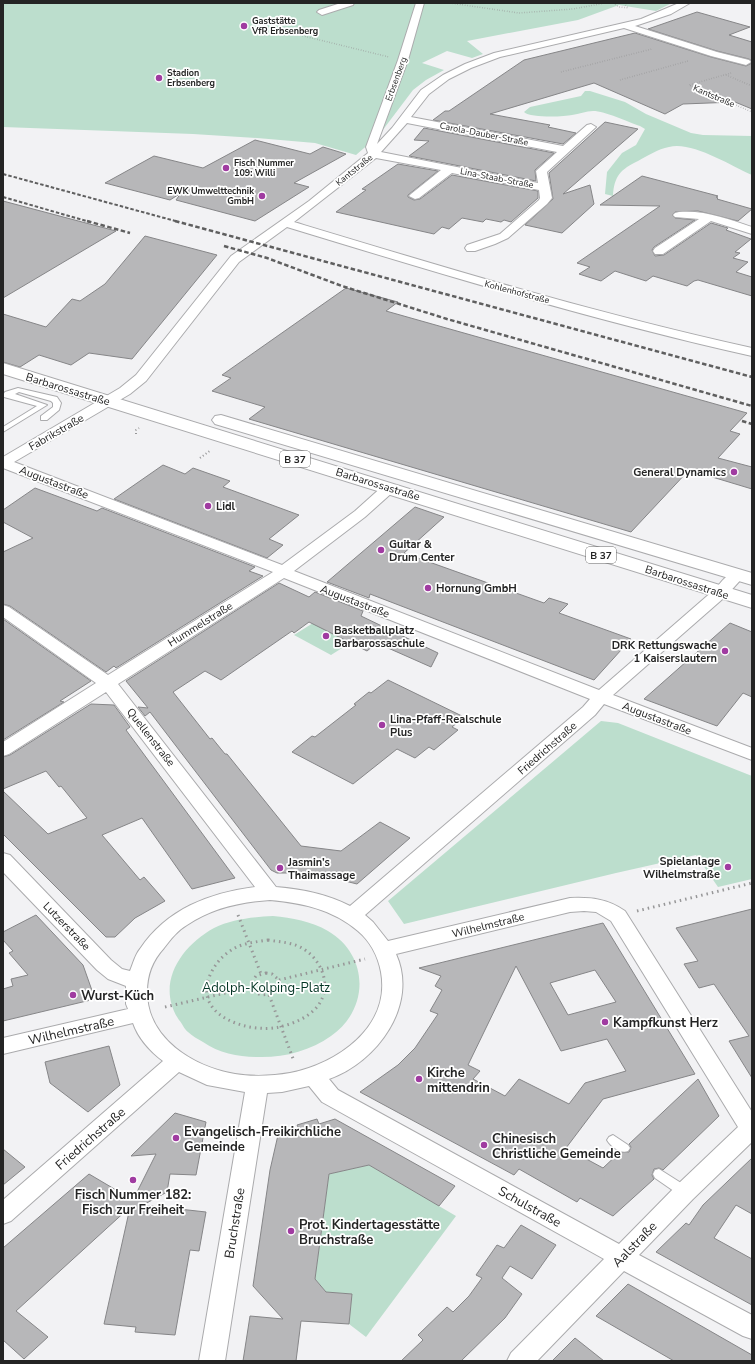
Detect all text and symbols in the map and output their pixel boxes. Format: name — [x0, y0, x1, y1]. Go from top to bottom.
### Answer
place label: Gaststätte VfR Erbsenberg — [251, 15, 318, 37]
marker: Gaststätte VfR Erbsenberg — [239, 21, 249, 31]
street label: Erbsenberg — [382, 55, 410, 103]
place label: Stadion Erbsenberg — [167, 67, 215, 89]
marker: Stadion Erbsenberg — [154, 73, 164, 83]
street label: Kantstraße — [691, 82, 737, 110]
street label: Carola-Dauber-Straße — [439, 120, 530, 149]
street label: Kantstraße — [333, 151, 375, 189]
place label: Fisch Nummer 109: Willi — [234, 157, 294, 179]
marker: Fisch Nummer 109: Willi — [221, 163, 231, 173]
street label: Lina-Staab-Straße — [459, 165, 535, 191]
place label: EWK Umwelttechnik GmbH — [167, 185, 254, 207]
marker: EWK Umwelttechnik GmbH — [257, 191, 267, 201]
street label: Kohlenhofstraße — [483, 278, 551, 307]
street label: Barbarossastraße — [24, 370, 112, 409]
street label: Fabrikstraße — [26, 411, 87, 454]
road number: B 37 — [280, 451, 310, 467]
street label: Augustastraße — [17, 462, 91, 503]
street label: Barbarossastraße — [334, 465, 422, 504]
place label: General Dynamics — [633, 465, 726, 480]
marker: General Dynamics — [729, 467, 739, 477]
place label: Lidl — [216, 499, 236, 514]
marker: Lidl — [203, 501, 213, 511]
place label: Guitar & Drum Center — [389, 537, 455, 565]
marker: Guitar & Drum Center — [376, 545, 386, 555]
road number: B 37 — [586, 547, 616, 563]
street label: Barbarossastraße — [643, 562, 731, 603]
street label: Augustastraße — [318, 581, 392, 622]
place label: Hornung GmbH — [436, 581, 517, 596]
marker: Hornung GmbH — [423, 583, 433, 593]
street label: Hummelstraße — [165, 598, 236, 650]
place label: Basketballplatz Barbarossaschule — [334, 623, 425, 651]
marker: Basketballplatz Barbarossaschule — [321, 631, 331, 641]
place label: DRK Rettungswache 1 Kaiserslautern — [612, 638, 717, 666]
marker: DRK Rettungswache 1 Kaiserslautern — [720, 646, 730, 656]
street label: Augustastraße — [620, 698, 694, 739]
street label: Quellenstraße — [123, 705, 178, 770]
place label: Lina-Pfaff-Realschule Plus — [390, 712, 501, 740]
street label: Friedrichstraße — [515, 718, 580, 778]
marker: Lina-Pfaff-Realschule Plus — [377, 720, 387, 730]
place label: Spielanlage Wilhelmstraße — [643, 854, 720, 882]
place label: Jasmin’s Thaimassage — [287, 855, 355, 883]
marker: Spielanlage Wilhelmstraße — [723, 862, 733, 872]
marker: Jasmin’s Thaimassage — [275, 863, 285, 873]
street label: Lutzerstraße — [40, 899, 94, 954]
street label: Wilhelmstraße — [450, 909, 526, 942]
park label: Adolph-Kolping-Platz — [202, 979, 330, 997]
place label: Wurst-Küch — [81, 987, 154, 1005]
marker: Wurst-Küch — [68, 990, 78, 1000]
street label: Wilhelmstraße — [27, 1012, 116, 1050]
place label: Kampfkunst Herz — [613, 1014, 718, 1032]
marker: Kampfkunst Herz — [600, 1017, 610, 1027]
place label: Kirche mittendrin — [427, 1064, 490, 1097]
marker: Kirche mittendrin — [414, 1074, 424, 1084]
street label: Friedrichstraße — [52, 1103, 130, 1174]
place label: Evangelisch-Freikirchliche Gemeinde — [184, 1123, 341, 1156]
place label: Chinesisch Christliche Gemeinde — [492, 1130, 621, 1163]
marker: Evangelisch-Freikirchliche Gemeinde — [171, 1133, 181, 1143]
marker: Chinesisch Christliche Gemeinde — [479, 1140, 489, 1150]
marker: Fisch Nummer 182: Fisch zur Freiheit — [128, 1175, 138, 1185]
street label: Schulstraße — [495, 1182, 564, 1232]
place label: Fisch Nummer 182: Fisch zur Freiheit — [75, 1186, 191, 1219]
street label: Bruchstraße — [221, 1186, 249, 1260]
place label: Prot. Kindertagesstätte Bruchstraße — [299, 1216, 440, 1249]
street label: Aalstraße — [608, 1218, 661, 1272]
marker: Prot. Kindertagesstätte Bruchstraße — [286, 1226, 296, 1236]

